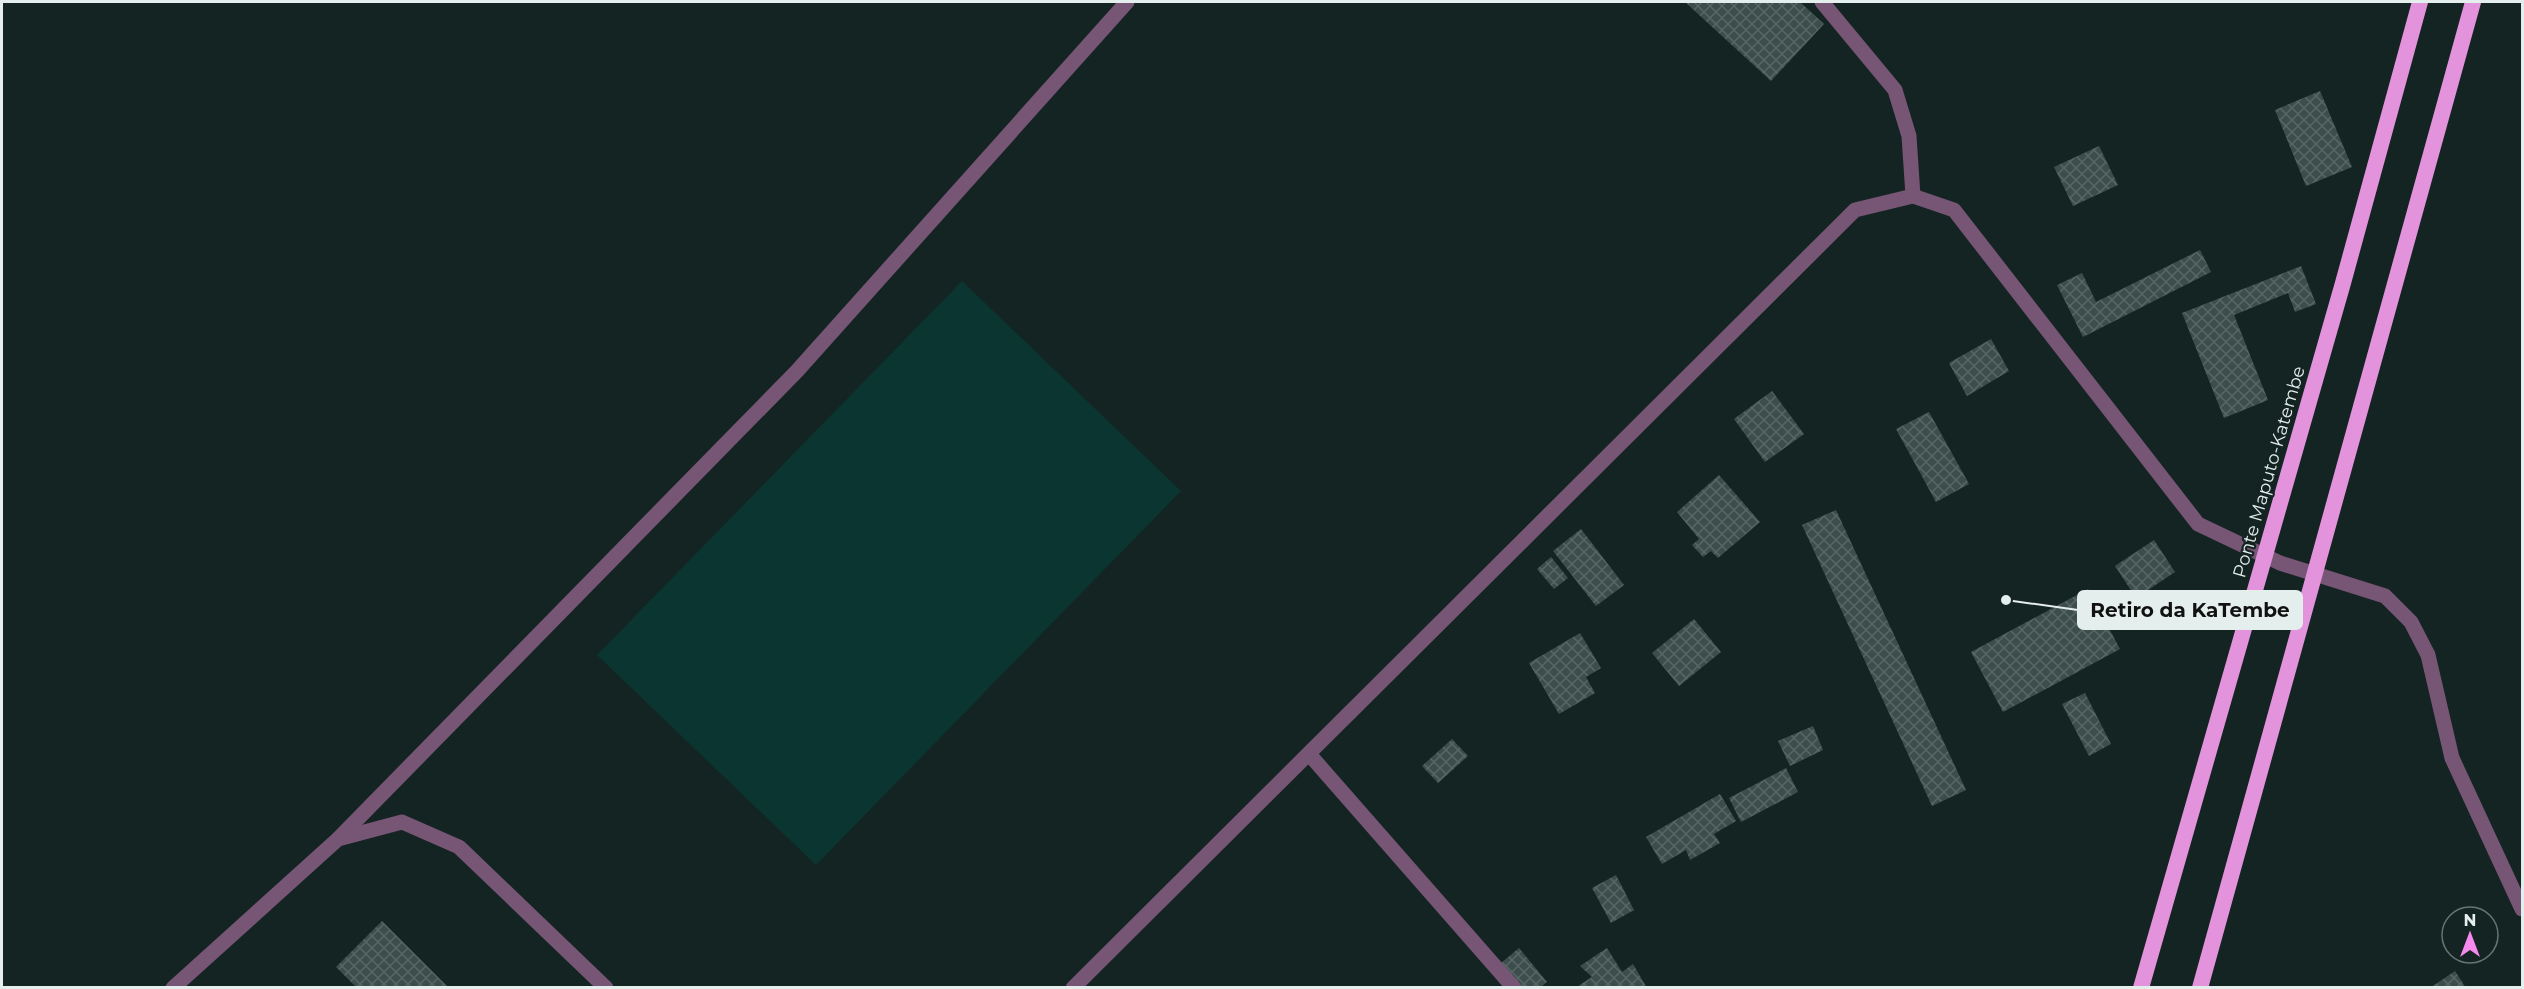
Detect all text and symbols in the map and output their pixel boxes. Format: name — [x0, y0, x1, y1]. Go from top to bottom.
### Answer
street label: Ponte Maputo-Katembe — [2228, 363, 2310, 580]
callout: Retiro da KaTembe — [2078, 591, 2302, 629]
text: Retiro da KaTembe — [2090, 598, 2290, 622]
north arrow — [2440, 905, 2500, 965]
text: N — [2464, 911, 2476, 930]

